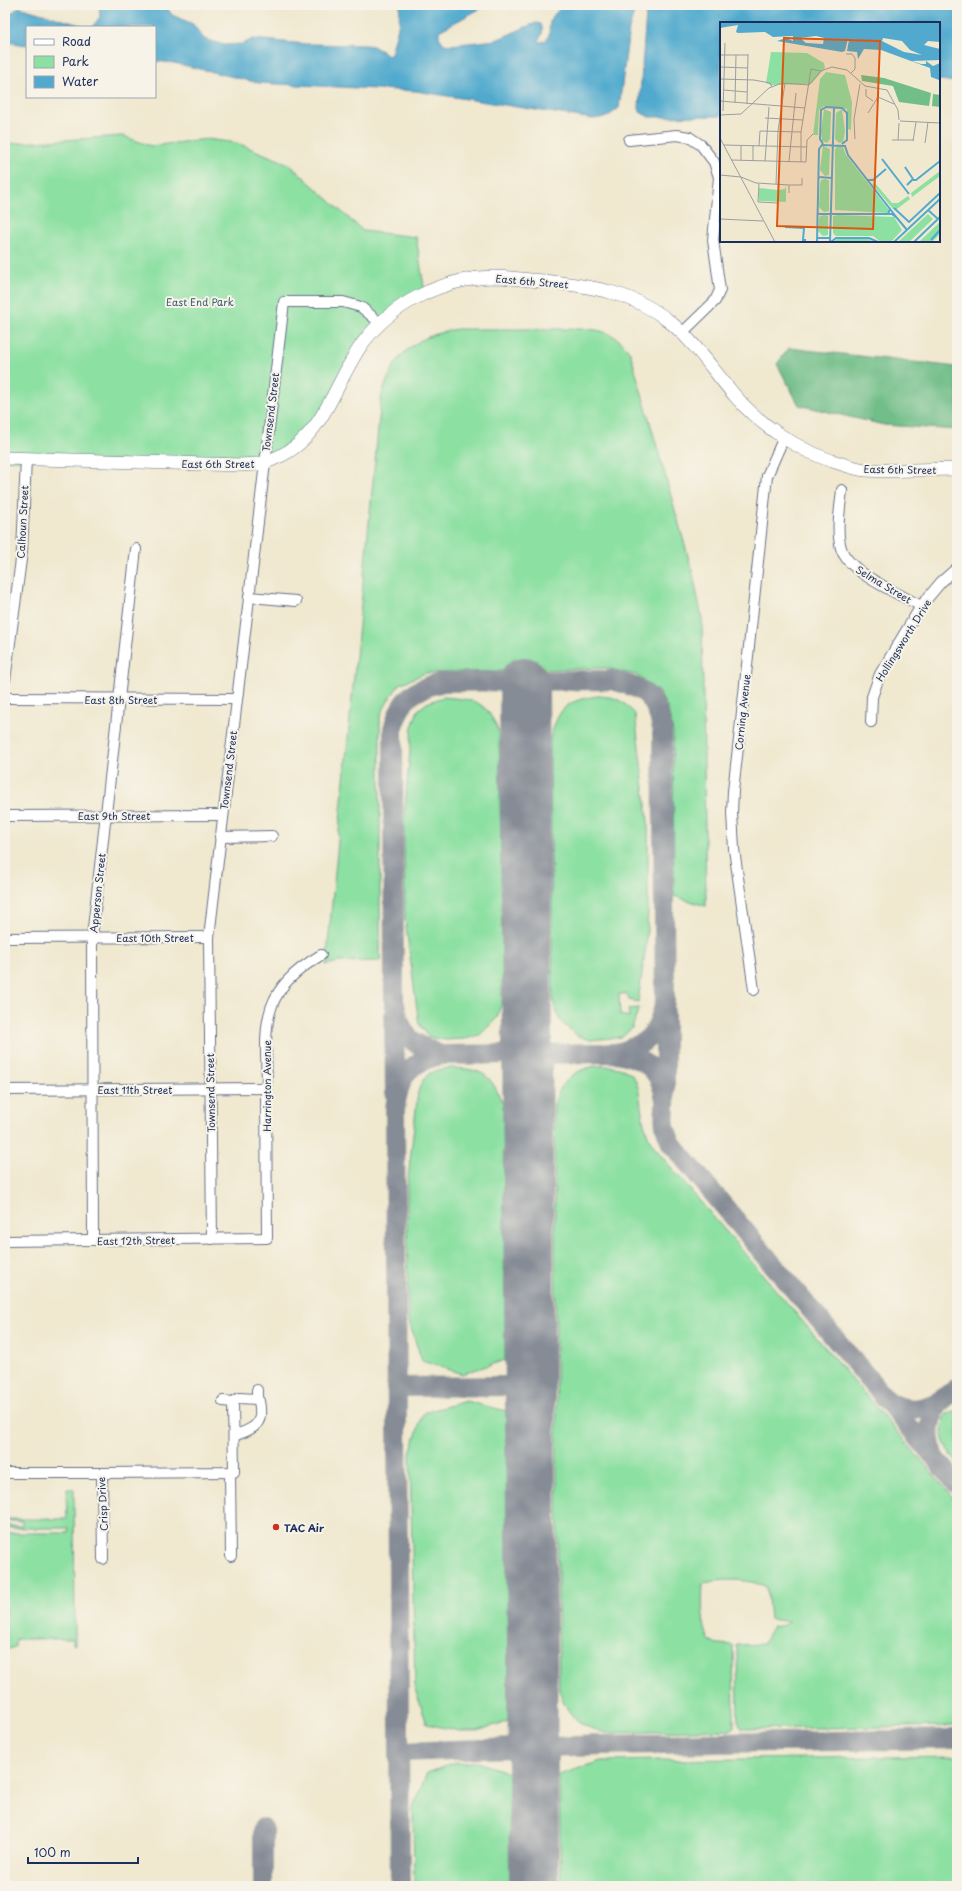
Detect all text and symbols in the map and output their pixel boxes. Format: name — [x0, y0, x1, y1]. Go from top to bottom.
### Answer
inset map — [720, 22, 940, 242]
legend — [26, 26, 156, 98]
text: Road — [62, 32, 91, 50]
text: Park — [62, 52, 89, 70]
text: Water — [62, 72, 99, 90]
street label: East 6th Street — [495, 270, 569, 292]
park label: East End Park — [166, 294, 234, 309]
street label: Townsend Street — [258, 372, 282, 452]
street label: East 6th Street — [182, 456, 255, 471]
street label: East 6th Street — [863, 461, 937, 477]
street label: Calhoun Street — [13, 485, 31, 559]
street label: Selma Street — [853, 561, 915, 607]
street label: Hollingsworth Drive — [872, 596, 934, 684]
street label: Corning Avenue — [731, 673, 754, 751]
street label: East 8th Street — [85, 692, 157, 707]
street label: Townsend Street — [216, 730, 240, 810]
street label: East 9th Street — [78, 808, 150, 823]
street label: Apperson Street — [85, 852, 109, 934]
street label: East 10th Street — [116, 930, 194, 945]
street label: Harrington Avenue — [259, 1040, 274, 1132]
street label: Townsend Street — [202, 1053, 218, 1133]
street label: East 11th Street — [98, 1082, 172, 1097]
street label: East 12th Street — [97, 1232, 175, 1248]
street label: Crisp Drive — [93, 1477, 111, 1531]
place label: TAC Air — [284, 1520, 325, 1535]
marker: TAC Air — [271, 1522, 281, 1532]
scale bar — [28, 1839, 138, 1865]
text: 100 m — [34, 1843, 71, 1861]

